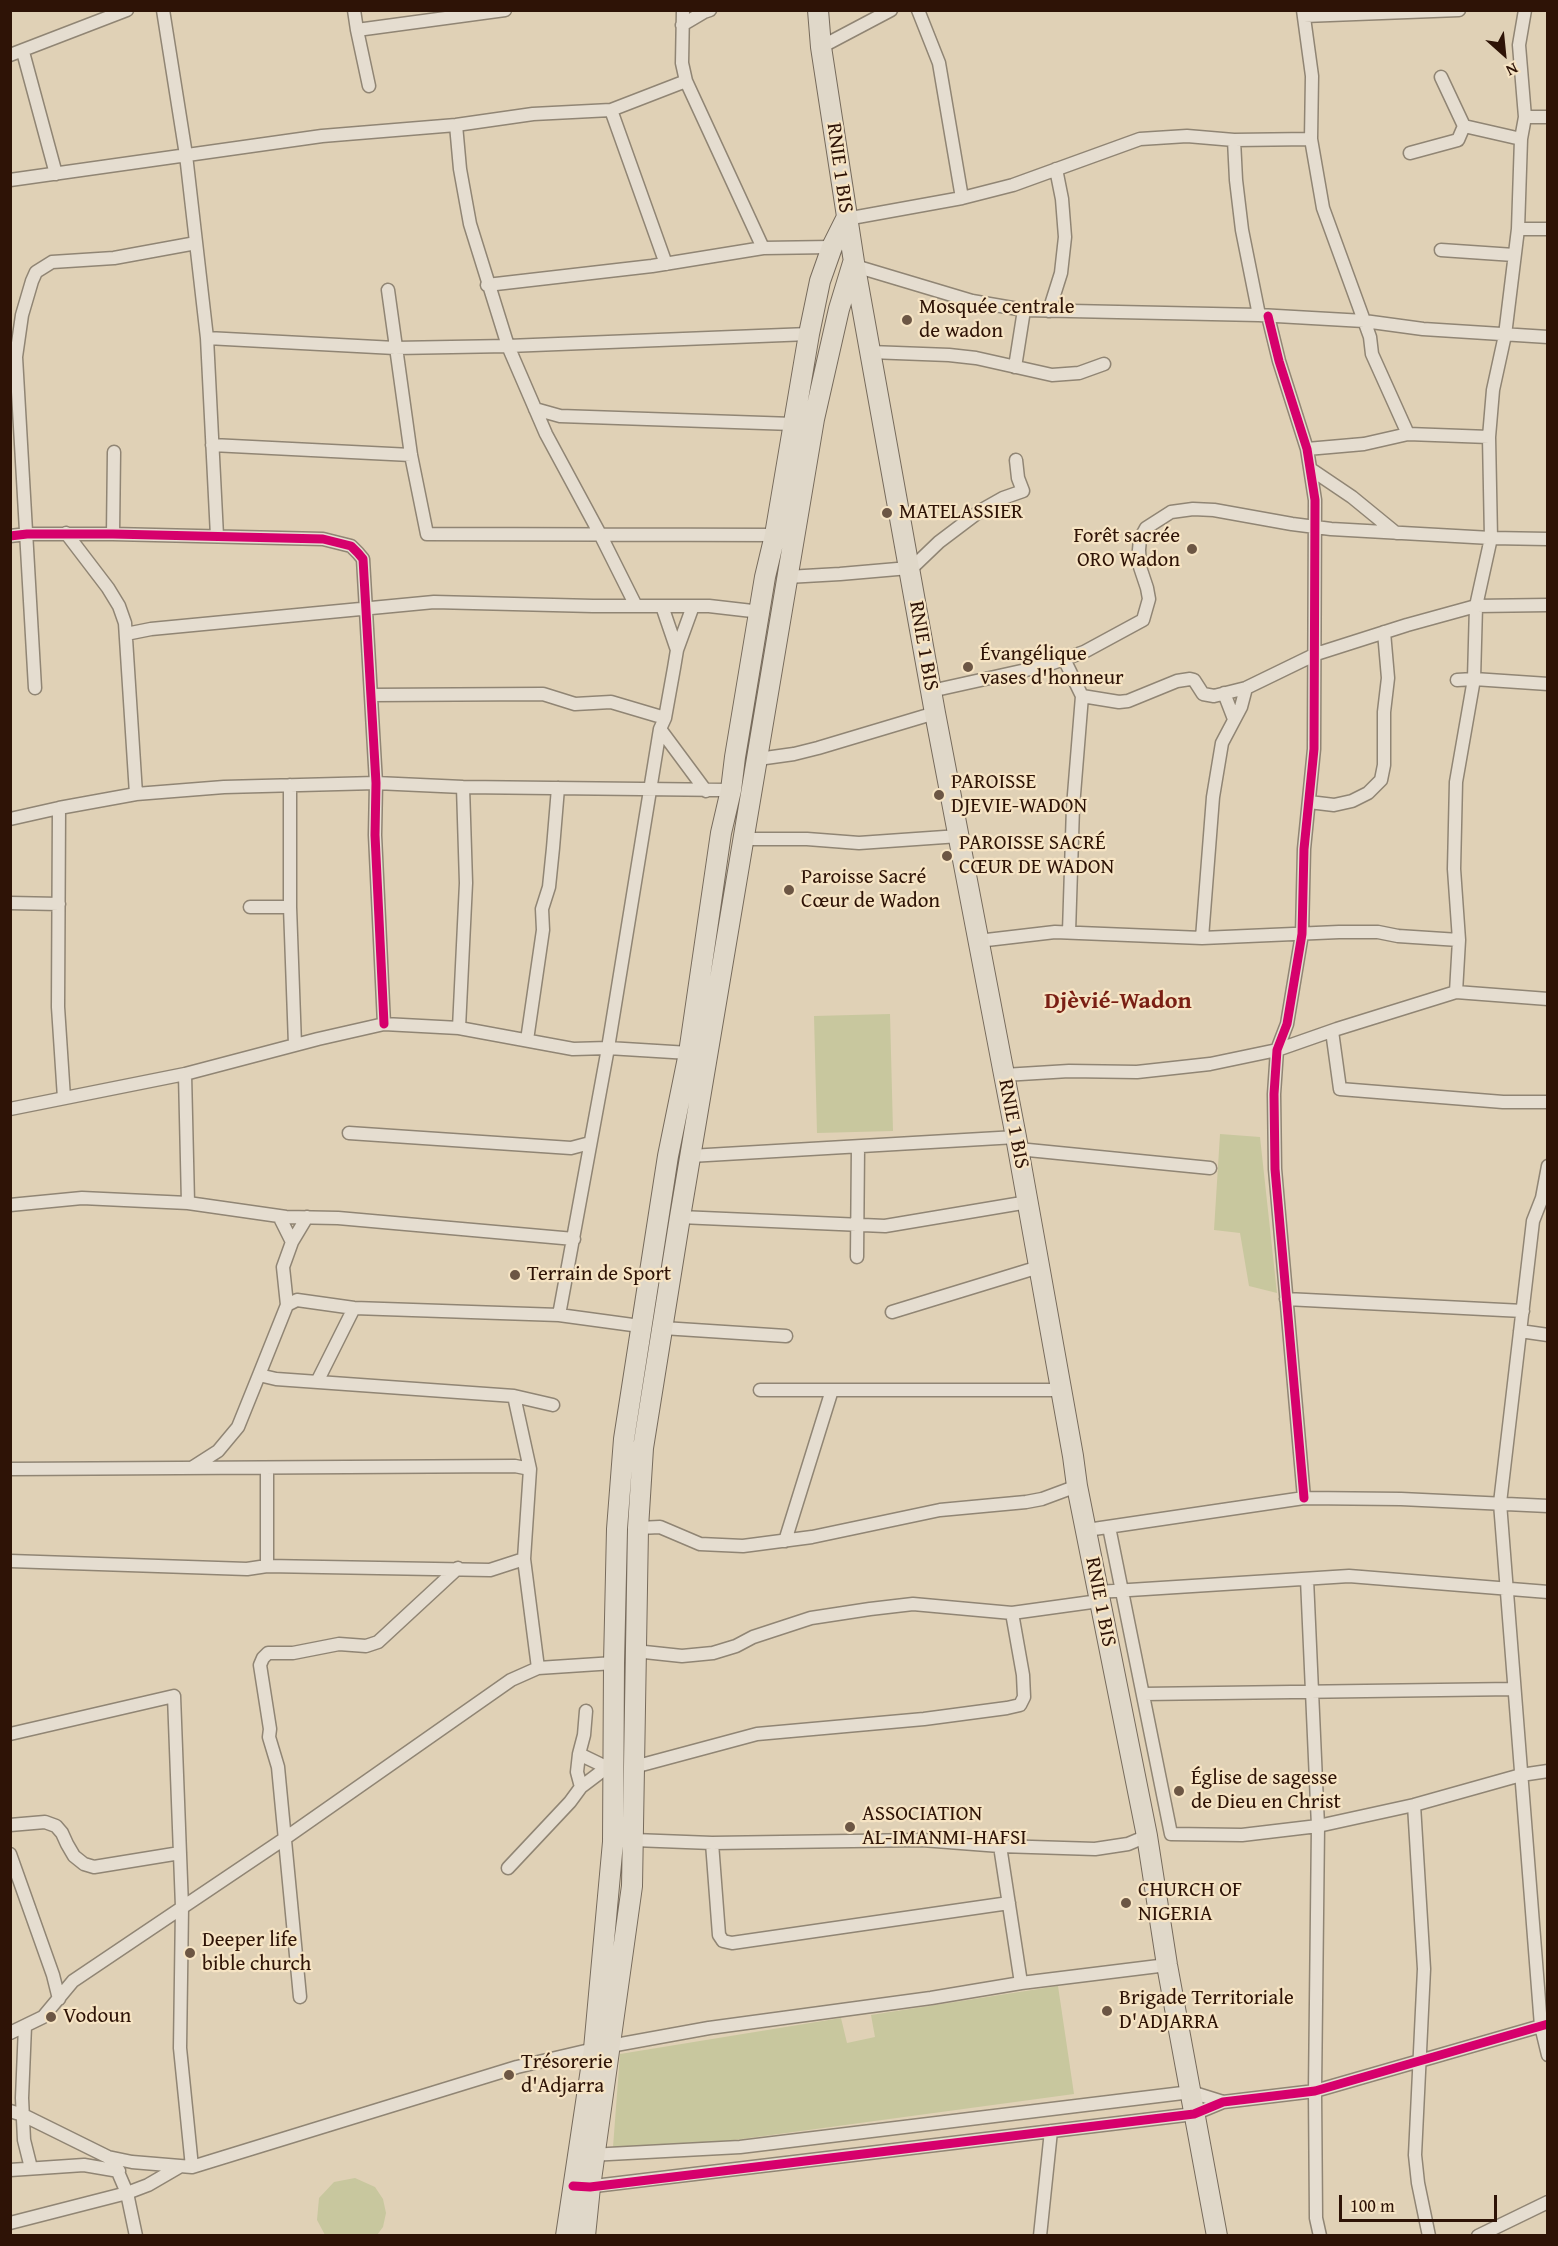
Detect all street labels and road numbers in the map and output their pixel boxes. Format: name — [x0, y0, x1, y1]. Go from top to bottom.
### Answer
street label: RNIE 1 BIS — [820, 121, 858, 215]
street label: RNIE 1 BIS — [903, 599, 943, 693]
street label: RNIE 1 BIS — [992, 1077, 1034, 1171]
street label: RNIE 1 BIS — [1079, 1555, 1121, 1649]

